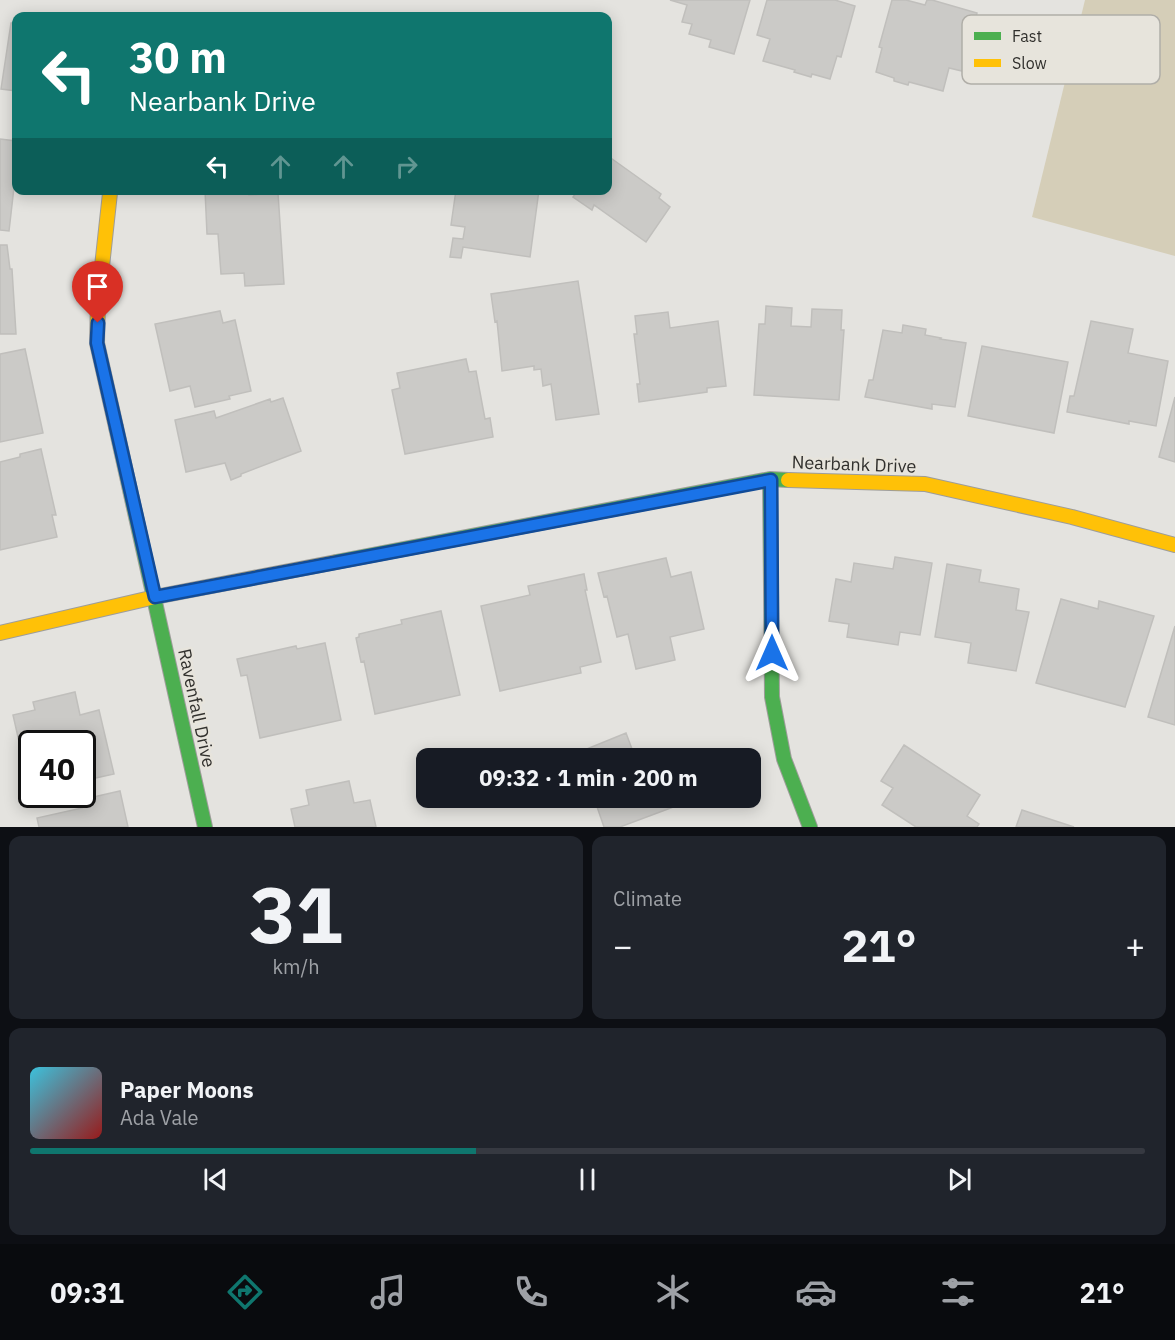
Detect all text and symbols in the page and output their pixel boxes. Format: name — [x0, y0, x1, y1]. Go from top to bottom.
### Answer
legend — [962, 15, 1160, 84]
text: Fast — [1012, 26, 1042, 46]
text: 30 m — [129, 30, 227, 85]
icon: left — [30, 36, 108, 114]
text: Slow — [1012, 53, 1047, 73]
text: Nearbank Drive — [129, 83, 316, 118]
icon: left — [201, 150, 234, 183]
icon: ahead — [264, 150, 297, 183]
icon: ahead — [327, 150, 360, 183]
icon: right — [390, 150, 423, 183]
pin — [72, 261, 123, 323]
icon: arrive — [81, 270, 114, 303]
street label: Nearbank Drive — [791, 450, 917, 478]
position arrow — [740, 621, 804, 685]
street label: Ravenfall Drive — [173, 647, 221, 770]
speed limit sign: 40 — [18, 730, 96, 808]
text: 09:32 · 1 min · 200 m — [479, 763, 698, 792]
text: 31 — [249, 863, 343, 964]
text: Climate — [613, 885, 682, 912]
text: 21° — [841, 916, 917, 974]
text: − — [613, 924, 633, 967]
text: + — [1125, 924, 1145, 967]
text: km/h — [272, 953, 320, 980]
text: Paper Moons — [120, 1075, 253, 1104]
text: Ada Vale — [120, 1104, 199, 1131]
icon: previous — [199, 1163, 232, 1196]
icon: pause — [571, 1163, 604, 1196]
icon: next — [943, 1163, 976, 1196]
icon: directions — [224, 1271, 266, 1313]
icon: music — [367, 1271, 409, 1313]
icon: phone — [510, 1271, 552, 1313]
icon: climate — [652, 1271, 694, 1313]
icon: car — [795, 1271, 837, 1313]
icon: filters — [937, 1271, 979, 1313]
text: 09:31 — [50, 1275, 124, 1310]
text: 21° — [1080, 1275, 1125, 1310]

